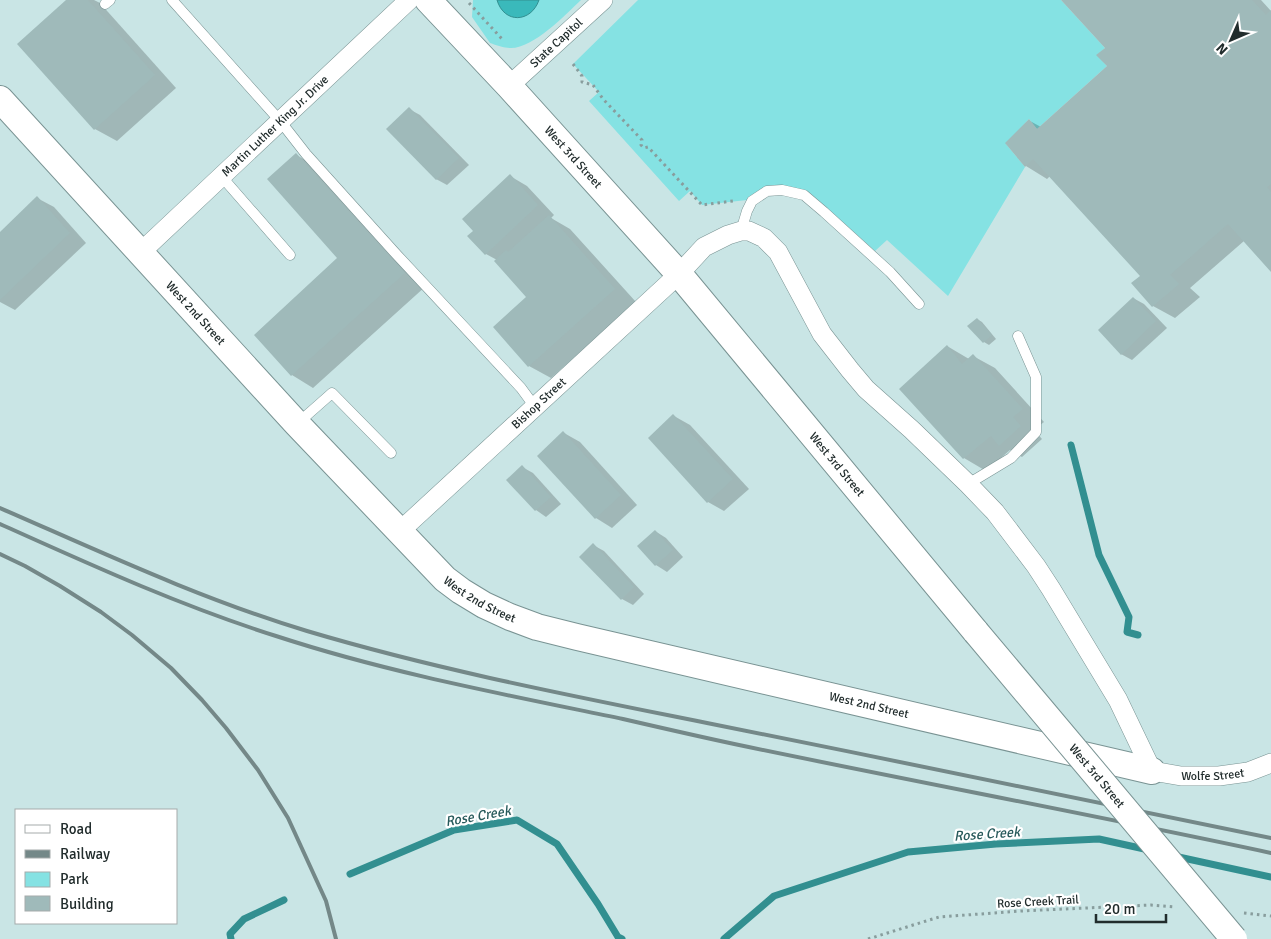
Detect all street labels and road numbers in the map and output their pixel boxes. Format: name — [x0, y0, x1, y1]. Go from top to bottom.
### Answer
street label: State Capitol — [527, 15, 586, 71]
street label: Martin Luther King Jr. Drive — [218, 72, 332, 180]
street label: West 3rd Street — [541, 123, 605, 191]
street label: West 2nd Street — [163, 278, 229, 348]
street label: Bishop Street — [508, 374, 569, 432]
street label: West 3rd Street — [806, 429, 868, 500]
street label: West 2nd Street — [440, 573, 518, 626]
street label: West 2nd Street — [828, 689, 910, 722]
street label: West 3rd Street — [1066, 741, 1128, 811]
street label: Wolfe Street — [1181, 765, 1245, 784]
street label: Rose Creek Trail — [997, 892, 1080, 912]

